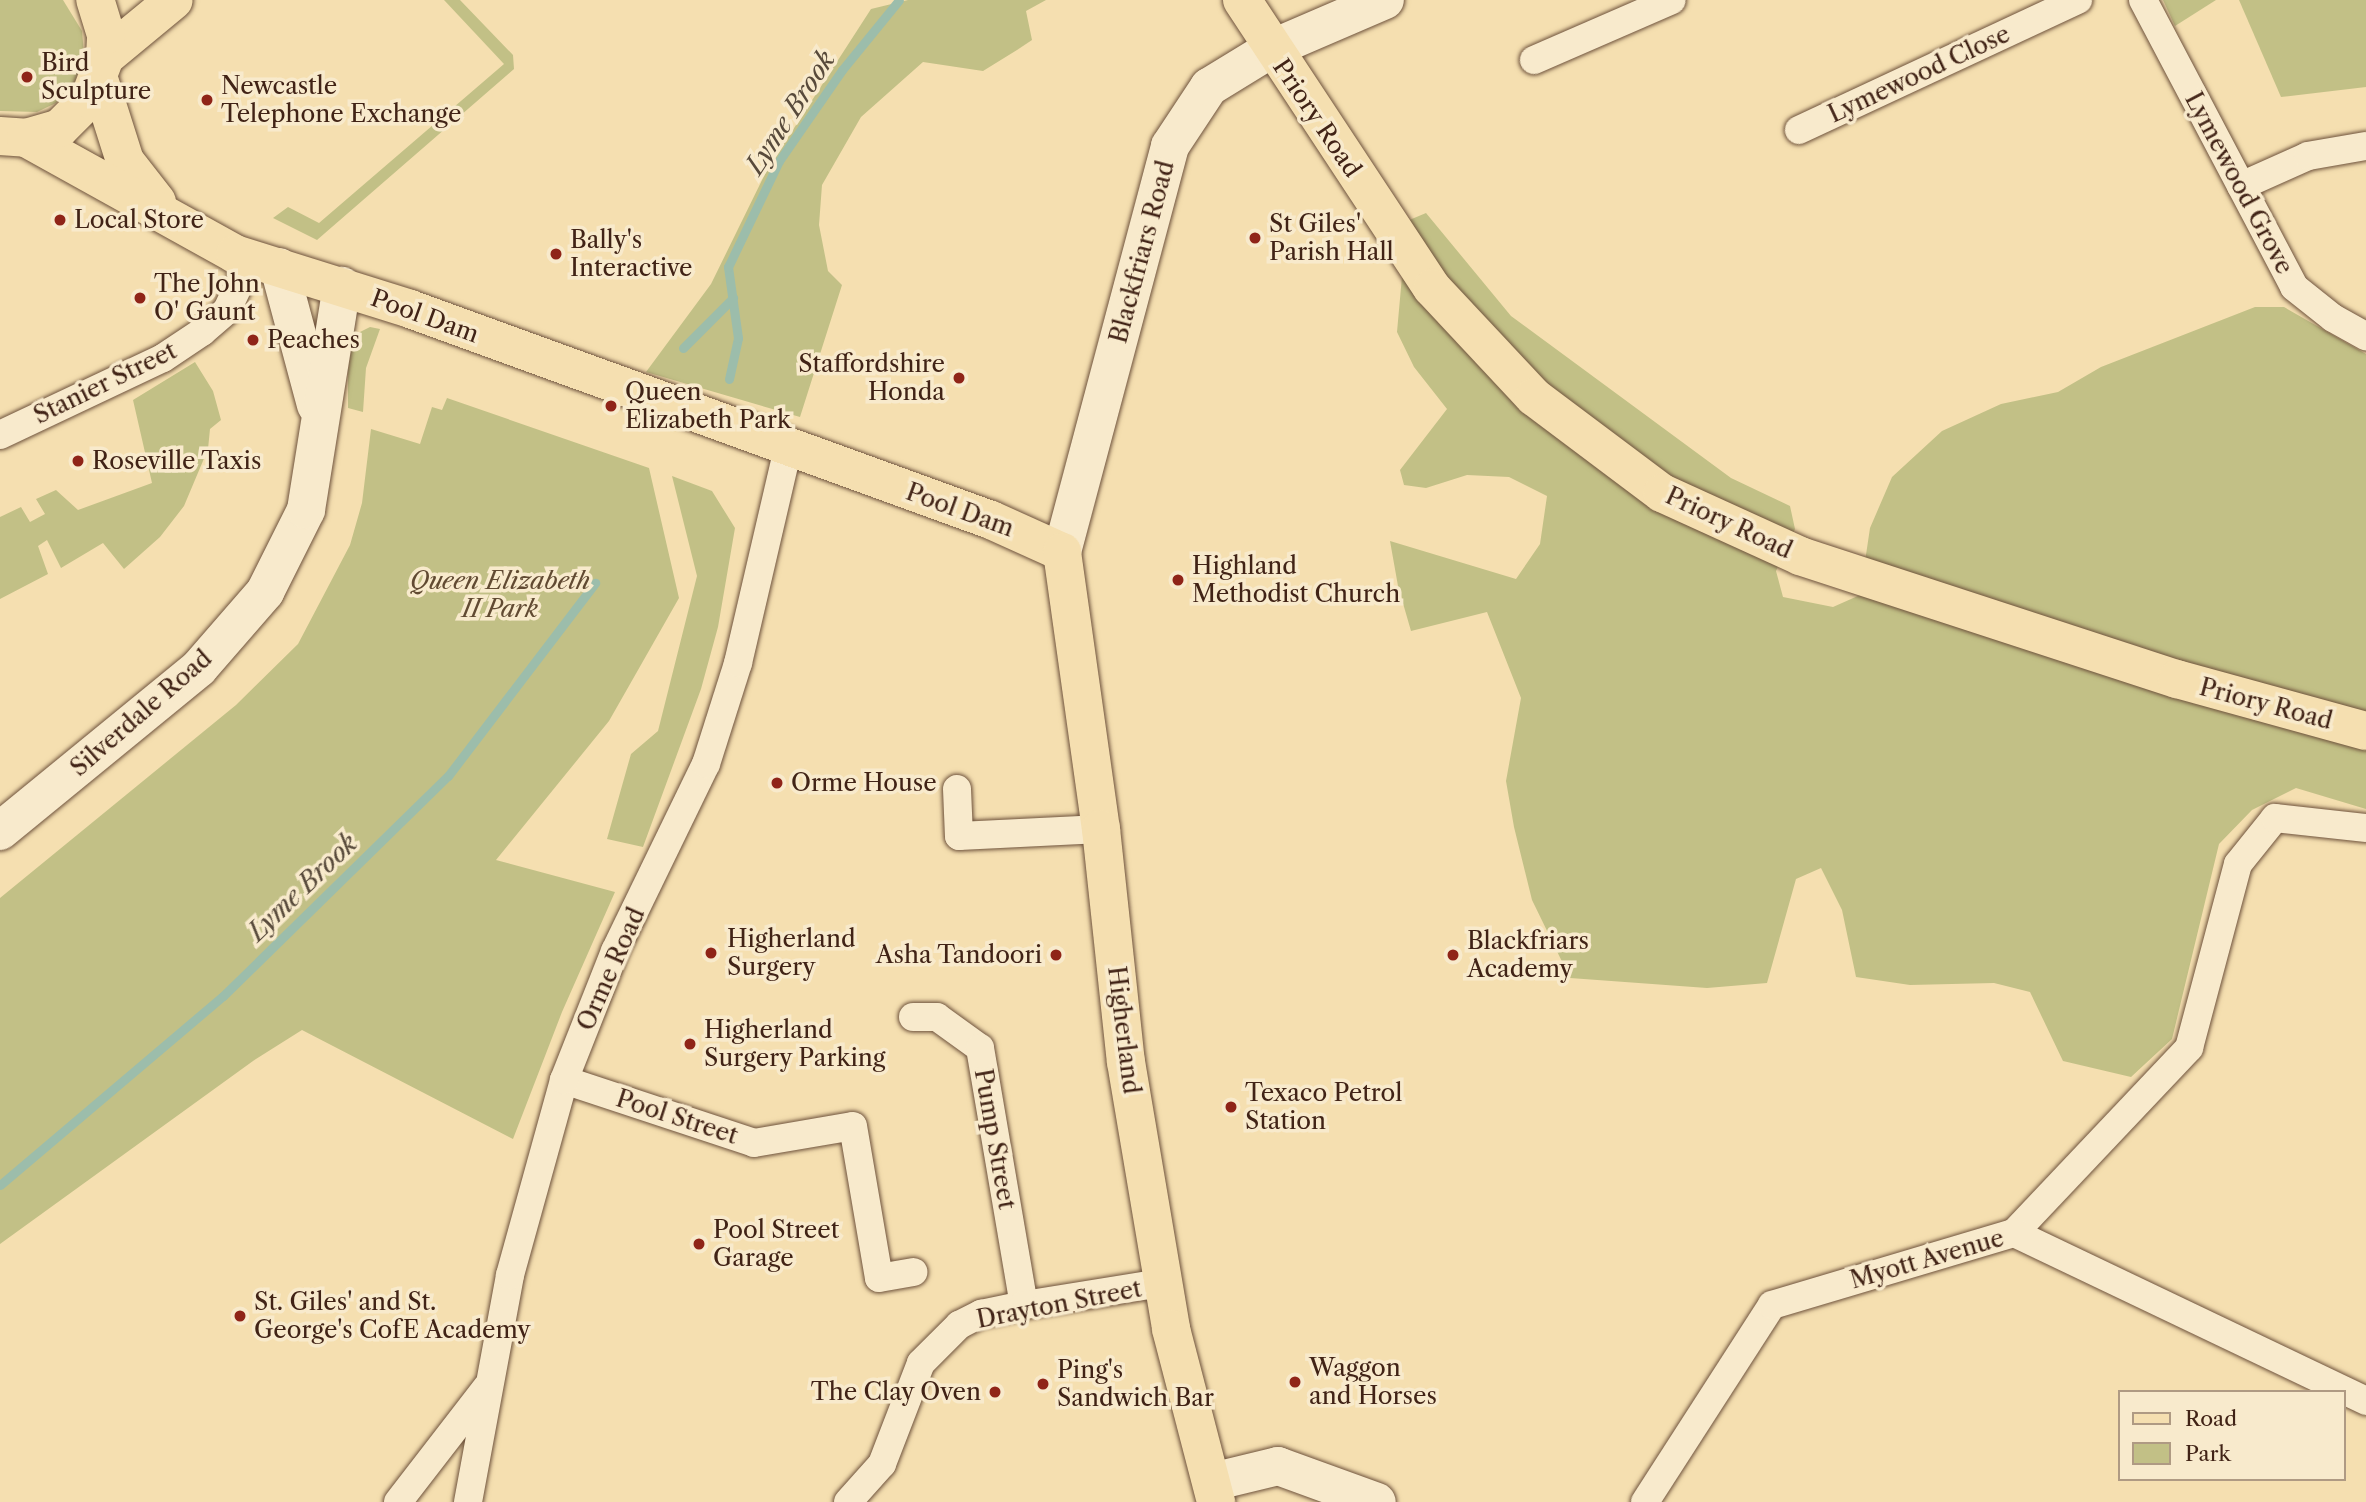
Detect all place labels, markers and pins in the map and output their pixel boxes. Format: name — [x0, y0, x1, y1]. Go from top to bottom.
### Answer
place label: Bird Sculpture — [41, 49, 151, 105]
marker: Bird Sculpture — [19, 69, 35, 85]
place label: Newcastle Telephone Exchange — [221, 72, 461, 128]
marker: Newcastle Telephone Exchange — [199, 92, 215, 108]
place label: Local Store — [74, 206, 204, 234]
place label: St Giles' Parish Hall — [1269, 210, 1394, 266]
marker: Local Store — [52, 212, 68, 228]
place label: Bally's Interactive — [570, 226, 693, 282]
marker: St Giles' Parish Hall — [1247, 230, 1263, 246]
marker: Bally's Interactive — [548, 246, 564, 262]
place label: The John O' Gaunt — [154, 270, 260, 326]
marker: The John O' Gaunt — [132, 290, 148, 306]
place label: Peaches — [267, 326, 360, 354]
marker: Peaches — [245, 332, 261, 348]
place label: Staffordshire Honda — [798, 350, 945, 406]
marker: Staffordshire Honda — [951, 370, 967, 386]
place label: Queen Elizabeth Park — [625, 378, 791, 434]
marker: Queen Elizabeth Park — [603, 398, 619, 414]
place label: Roseville Taxis — [92, 447, 262, 475]
marker: Roseville Taxis — [70, 453, 86, 469]
place label: Highland Methodist Church — [1192, 552, 1400, 608]
marker: Highland Methodist Church — [1170, 572, 1186, 588]
place label: Orme House — [791, 769, 937, 797]
marker: Orme House — [769, 775, 785, 791]
place label: Higherland Surgery — [727, 925, 856, 981]
place label: Blackfriars Academy — [1467, 927, 1589, 983]
place label: Asha Tandoori — [875, 941, 1042, 969]
marker: Higherland Surgery — [701, 943, 721, 963]
marker: Asha Tandoori — [1048, 947, 1064, 963]
marker: Blackfriars Academy — [1445, 947, 1461, 963]
place label: Higherland Surgery Parking — [704, 1016, 886, 1072]
marker: Higherland Surgery Parking — [682, 1036, 698, 1052]
place label: Texaco Petrol Station — [1245, 1079, 1402, 1135]
marker: Texaco Petrol Station — [1223, 1099, 1239, 1115]
place label: Pool Street Garage — [713, 1216, 839, 1272]
marker: Pool Street Garage — [691, 1236, 707, 1252]
place label: St. Giles' and St. George's CofE Academy — [254, 1288, 532, 1344]
marker: St. Giles' and St. George's CofE Academy — [232, 1308, 248, 1324]
place label: Waggon and Horses — [1309, 1354, 1437, 1410]
place label: Ping's Sandwich Bar — [1057, 1356, 1214, 1412]
marker: Waggon and Horses — [1287, 1374, 1303, 1390]
marker: Ping's Sandwich Bar — [1035, 1376, 1051, 1392]
place label: The Clay Oven — [810, 1378, 981, 1406]
marker: The Clay Oven — [987, 1384, 1003, 1400]

